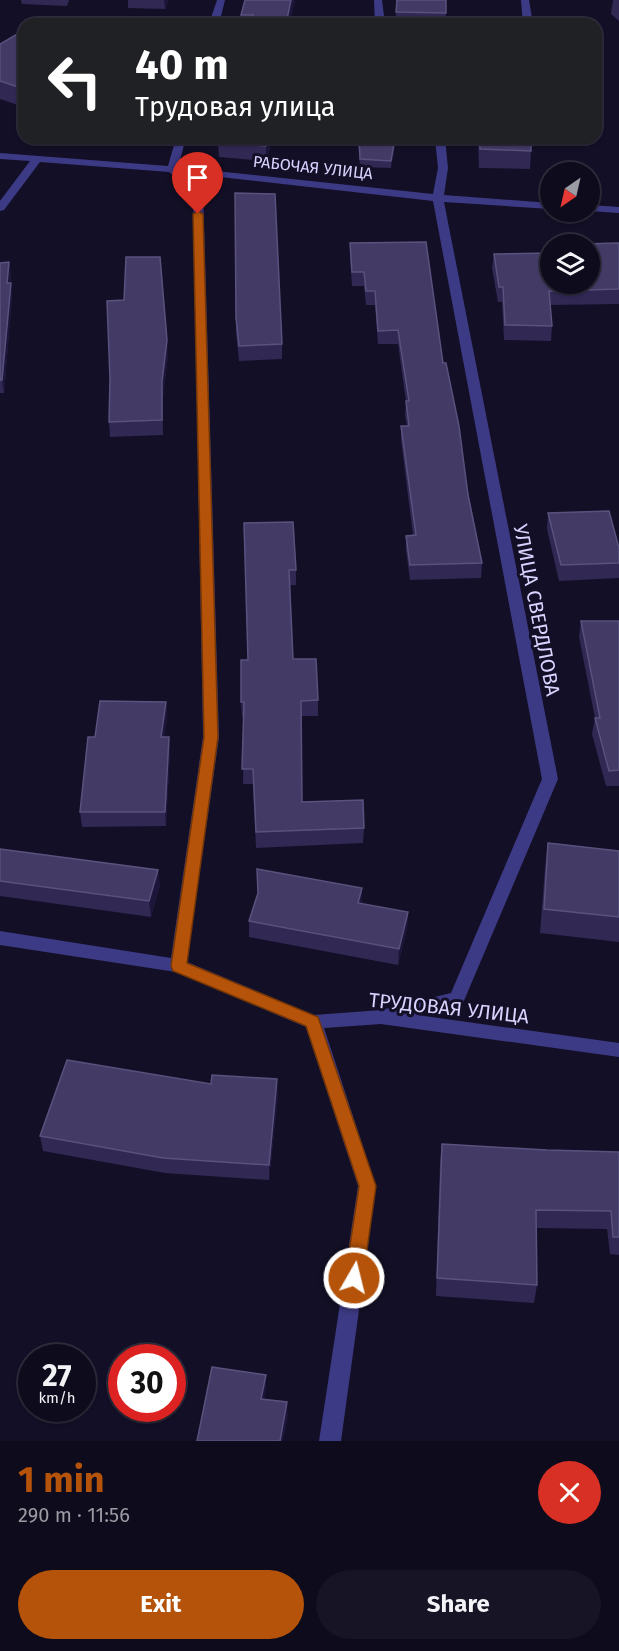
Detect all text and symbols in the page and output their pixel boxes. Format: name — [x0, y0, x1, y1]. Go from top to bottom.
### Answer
text: 40 m — [135, 40, 229, 90]
icon: left — [36, 42, 114, 120]
text: Трудовая улица — [135, 91, 336, 123]
pin — [172, 152, 223, 214]
street label: РАБОЧАЯ УЛИЦА — [252, 152, 375, 183]
icon: arrive — [181, 161, 214, 194]
north arrow — [540, 162, 600, 222]
map controls — [540, 162, 600, 294]
button: layers — [540, 234, 600, 294]
street label: УЛИЦА СВЕРДЛОВА — [509, 522, 566, 699]
street label: ТРУДОВАЯ УЛИЦА — [368, 988, 531, 1028]
position arrow — [322, 1246, 386, 1310]
speed limit sign: 30 — [108, 1344, 186, 1422]
text: 27 — [42, 1358, 72, 1394]
text: km/h — [38, 1389, 76, 1407]
text: 1 min — [18, 1458, 105, 1502]
button: close — [538, 1461, 601, 1524]
text: 290 m · 11:56 — [18, 1503, 130, 1527]
button: Exit — [18, 1570, 304, 1639]
button: Share — [316, 1570, 601, 1639]

